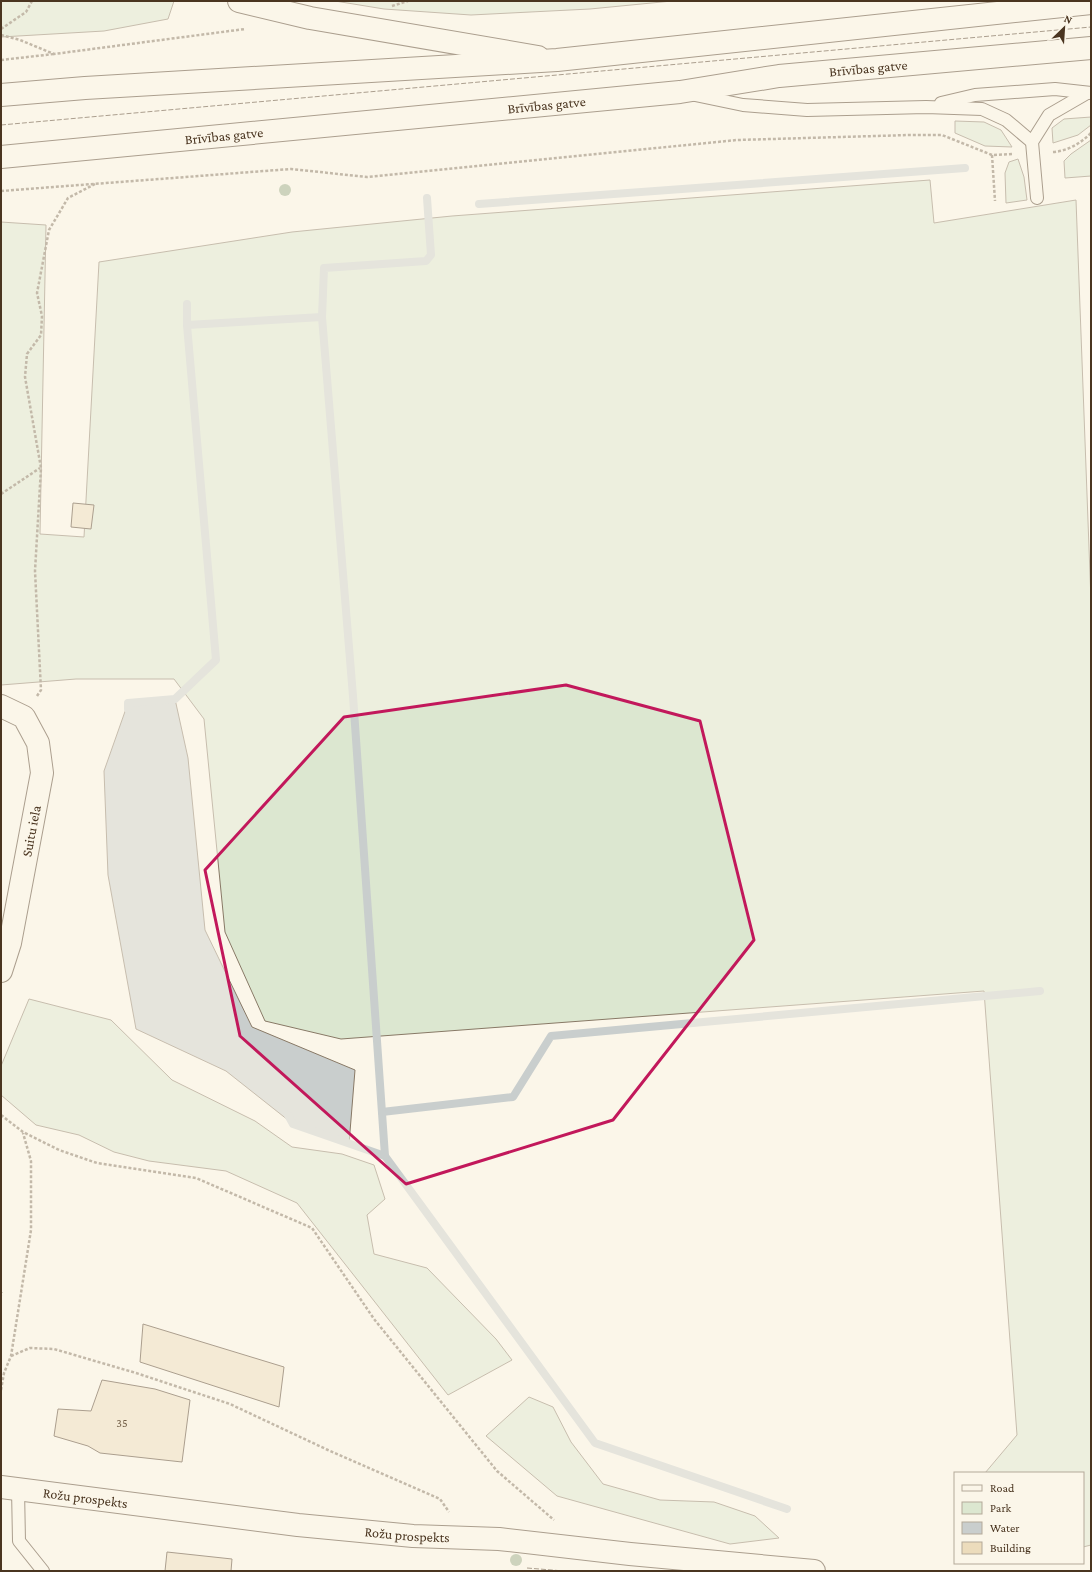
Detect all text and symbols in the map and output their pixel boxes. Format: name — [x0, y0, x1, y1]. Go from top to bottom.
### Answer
north arrow — [1044, 8, 1084, 48]
text: N — [1062, 12, 1075, 26]
street label: Brīvības gatve — [828, 57, 908, 79]
street label: Brīvības gatve — [507, 93, 586, 116]
street label: Brīvības gatve — [184, 124, 264, 147]
street label: Suitu iela — [18, 803, 44, 858]
house number: 35 — [116, 1416, 128, 1430]
legend — [954, 1472, 1084, 1564]
text: Road — [990, 1481, 1015, 1495]
street label: Rožu prospekts — [42, 1484, 129, 1511]
text: Park — [990, 1501, 1012, 1515]
text: Water — [990, 1521, 1020, 1535]
street label: Rožu prospekts — [364, 1523, 450, 1545]
text: Building — [990, 1541, 1031, 1555]

